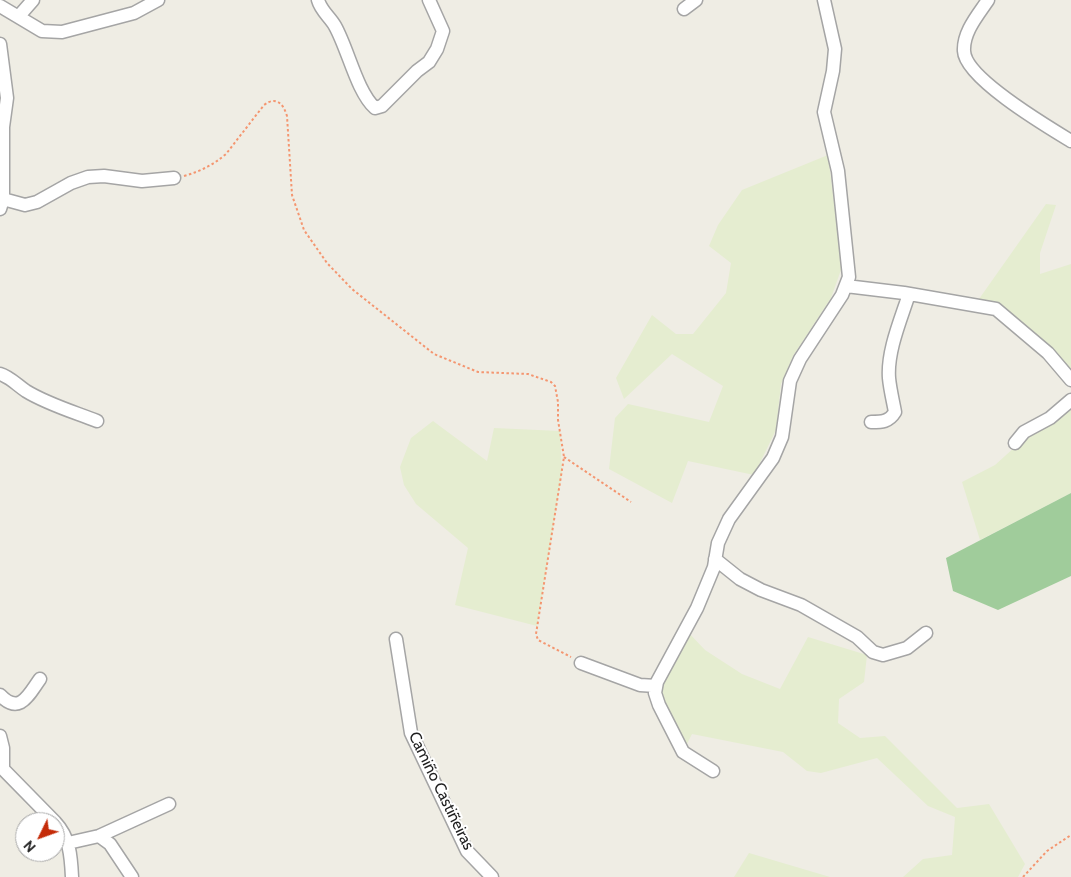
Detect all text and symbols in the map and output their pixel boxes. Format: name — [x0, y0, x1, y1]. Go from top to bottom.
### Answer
street label: Camiño Castiñeiras — [404, 729, 478, 853]
north arrow — [15, 812, 65, 862]
text: N — [20, 837, 40, 856]

